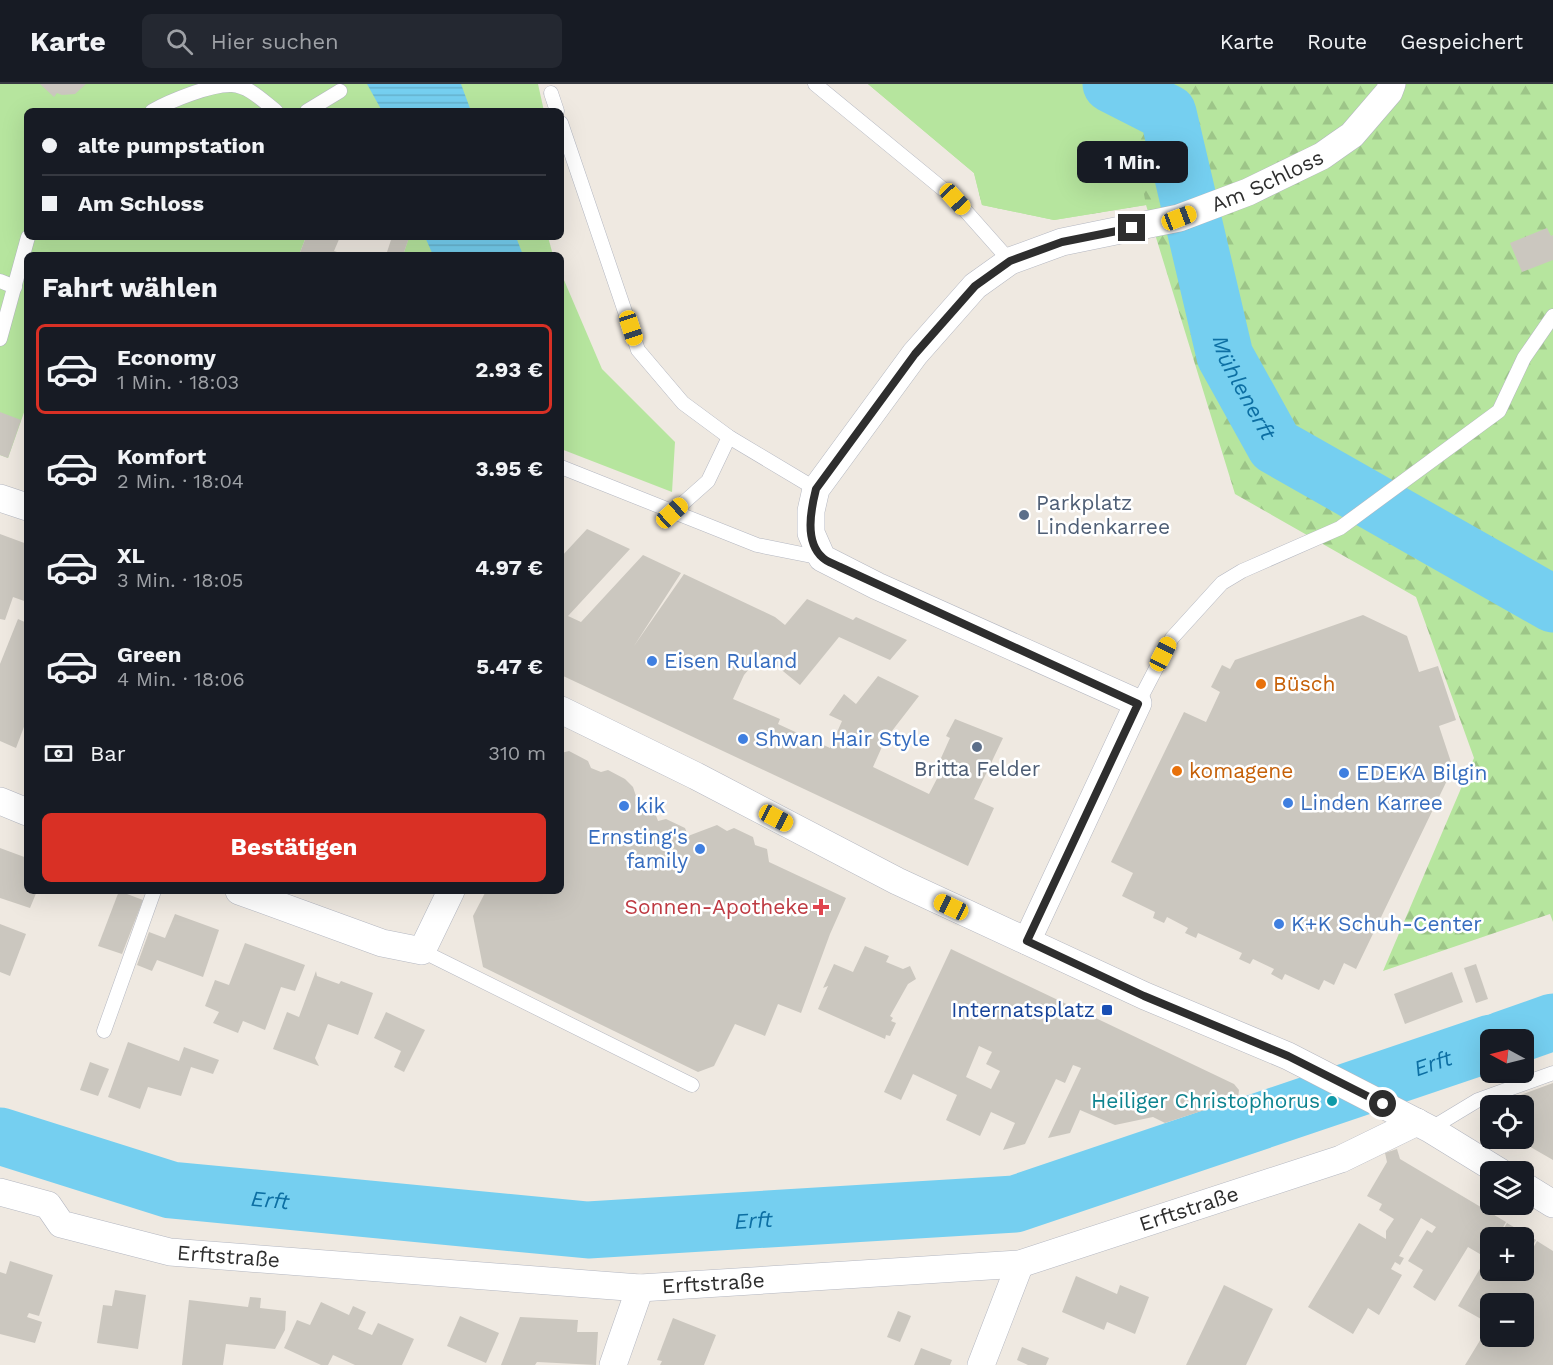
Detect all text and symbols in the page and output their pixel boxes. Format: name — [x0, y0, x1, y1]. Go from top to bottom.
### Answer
search box — [142, 14, 562, 68]
text: Karte — [30, 25, 106, 58]
icon: search — [163, 25, 196, 58]
text: Hier suchen — [211, 29, 339, 54]
text: Karte — [1220, 29, 1274, 54]
text: Route — [1307, 29, 1367, 54]
text: Gespeichert — [1400, 29, 1523, 54]
text: alte pumpstation — [78, 133, 265, 158]
callout: 1 Min. — [1076, 141, 1188, 183]
street label: Am Schloss — [1208, 144, 1327, 217]
text: 1 Min. — [1104, 150, 1161, 174]
car — [936, 180, 974, 218]
text: Am Schloss — [78, 191, 204, 216]
car — [1159, 203, 1199, 233]
route end — [1118, 214, 1145, 241]
text: Fahrt wählen — [42, 272, 218, 304]
car — [617, 308, 645, 348]
water label: Mühlenerft — [1208, 333, 1281, 445]
icon: car — [45, 342, 99, 396]
text: Economy — [117, 345, 216, 370]
text: 2.93 € — [475, 357, 543, 382]
text: 1 Min. · 18:03 — [117, 370, 239, 394]
icon: car — [45, 441, 99, 495]
text: Komfort — [117, 444, 206, 469]
text: 3.95 € — [476, 456, 543, 481]
text: 2 Min. · 18:04 — [117, 469, 244, 493]
place label: Parkplatz Lindenkarree — [1036, 490, 1170, 539]
car — [653, 494, 691, 532]
marker: Parkplatz Lindenkarree — [1017, 508, 1031, 522]
icon: car — [45, 540, 99, 594]
text: XL — [117, 543, 145, 568]
text: 4.97 € — [475, 555, 543, 580]
text: 3 Min. · 18:05 — [117, 568, 243, 592]
car — [1147, 634, 1179, 674]
icon: car — [45, 639, 99, 693]
text: Green — [117, 642, 181, 667]
place label: Eisen Ruland — [664, 648, 798, 673]
text: 5.47 € — [476, 654, 543, 679]
marker: Eisen Ruland — [645, 654, 659, 668]
text: 4 Min. · 18:06 — [117, 667, 245, 691]
place label: Büsch — [1273, 671, 1336, 696]
marker: Büsch — [1254, 677, 1268, 691]
place label: Shwan Hair Style — [755, 726, 930, 751]
marker: Shwan Hair Style — [736, 732, 750, 746]
icon: cash — [42, 737, 75, 770]
marker: Britta Felder — [970, 740, 984, 754]
text: Bar — [90, 741, 126, 766]
text: 310 m — [488, 741, 546, 765]
place label: Britta Felder — [914, 756, 1041, 781]
place label: komagene — [1189, 758, 1293, 783]
place label: EDEKA Bilgin — [1356, 760, 1487, 785]
marker: komagene — [1170, 764, 1184, 778]
marker: EDEKA Bilgin — [1337, 766, 1351, 780]
place label: Linden Karree — [1300, 790, 1443, 815]
place label: kik — [636, 793, 665, 818]
marker: Linden Karree — [1281, 796, 1295, 810]
marker: kik — [617, 799, 631, 813]
car — [756, 802, 796, 834]
button: Bestätigen — [42, 813, 546, 882]
place label: Ernsting's family — [587, 824, 688, 873]
marker: Ernsting's family — [693, 842, 707, 856]
car — [931, 891, 971, 923]
place label: Sonnen-Apotheke — [625, 894, 809, 919]
marker: Sonnen-Apotheke — [814, 900, 828, 914]
place label: K+K Schuh-Center — [1291, 911, 1482, 936]
marker: K+K Schuh-Center — [1272, 917, 1286, 931]
place label: Internatsplatz — [951, 997, 1095, 1022]
marker: Internatsplatz — [1100, 1003, 1114, 1017]
north arrow — [1480, 1029, 1534, 1083]
map controls — [1480, 1029, 1534, 1347]
water label: Erft — [1411, 1045, 1456, 1081]
place label: Heiliger Christophorus — [1091, 1088, 1320, 1113]
route start — [1369, 1090, 1396, 1117]
marker: Heiliger Christophorus — [1325, 1094, 1339, 1108]
button: locate — [1480, 1095, 1534, 1149]
button: layers — [1480, 1161, 1534, 1215]
street label: Erftstraße — [1136, 1180, 1242, 1236]
water label: Erft — [250, 1186, 292, 1214]
water label: Erft — [733, 1207, 775, 1234]
button: + — [1480, 1227, 1534, 1281]
street label: Erftstraße — [176, 1240, 281, 1272]
street label: Erftstraße — [661, 1267, 765, 1299]
button: − — [1480, 1293, 1534, 1347]

